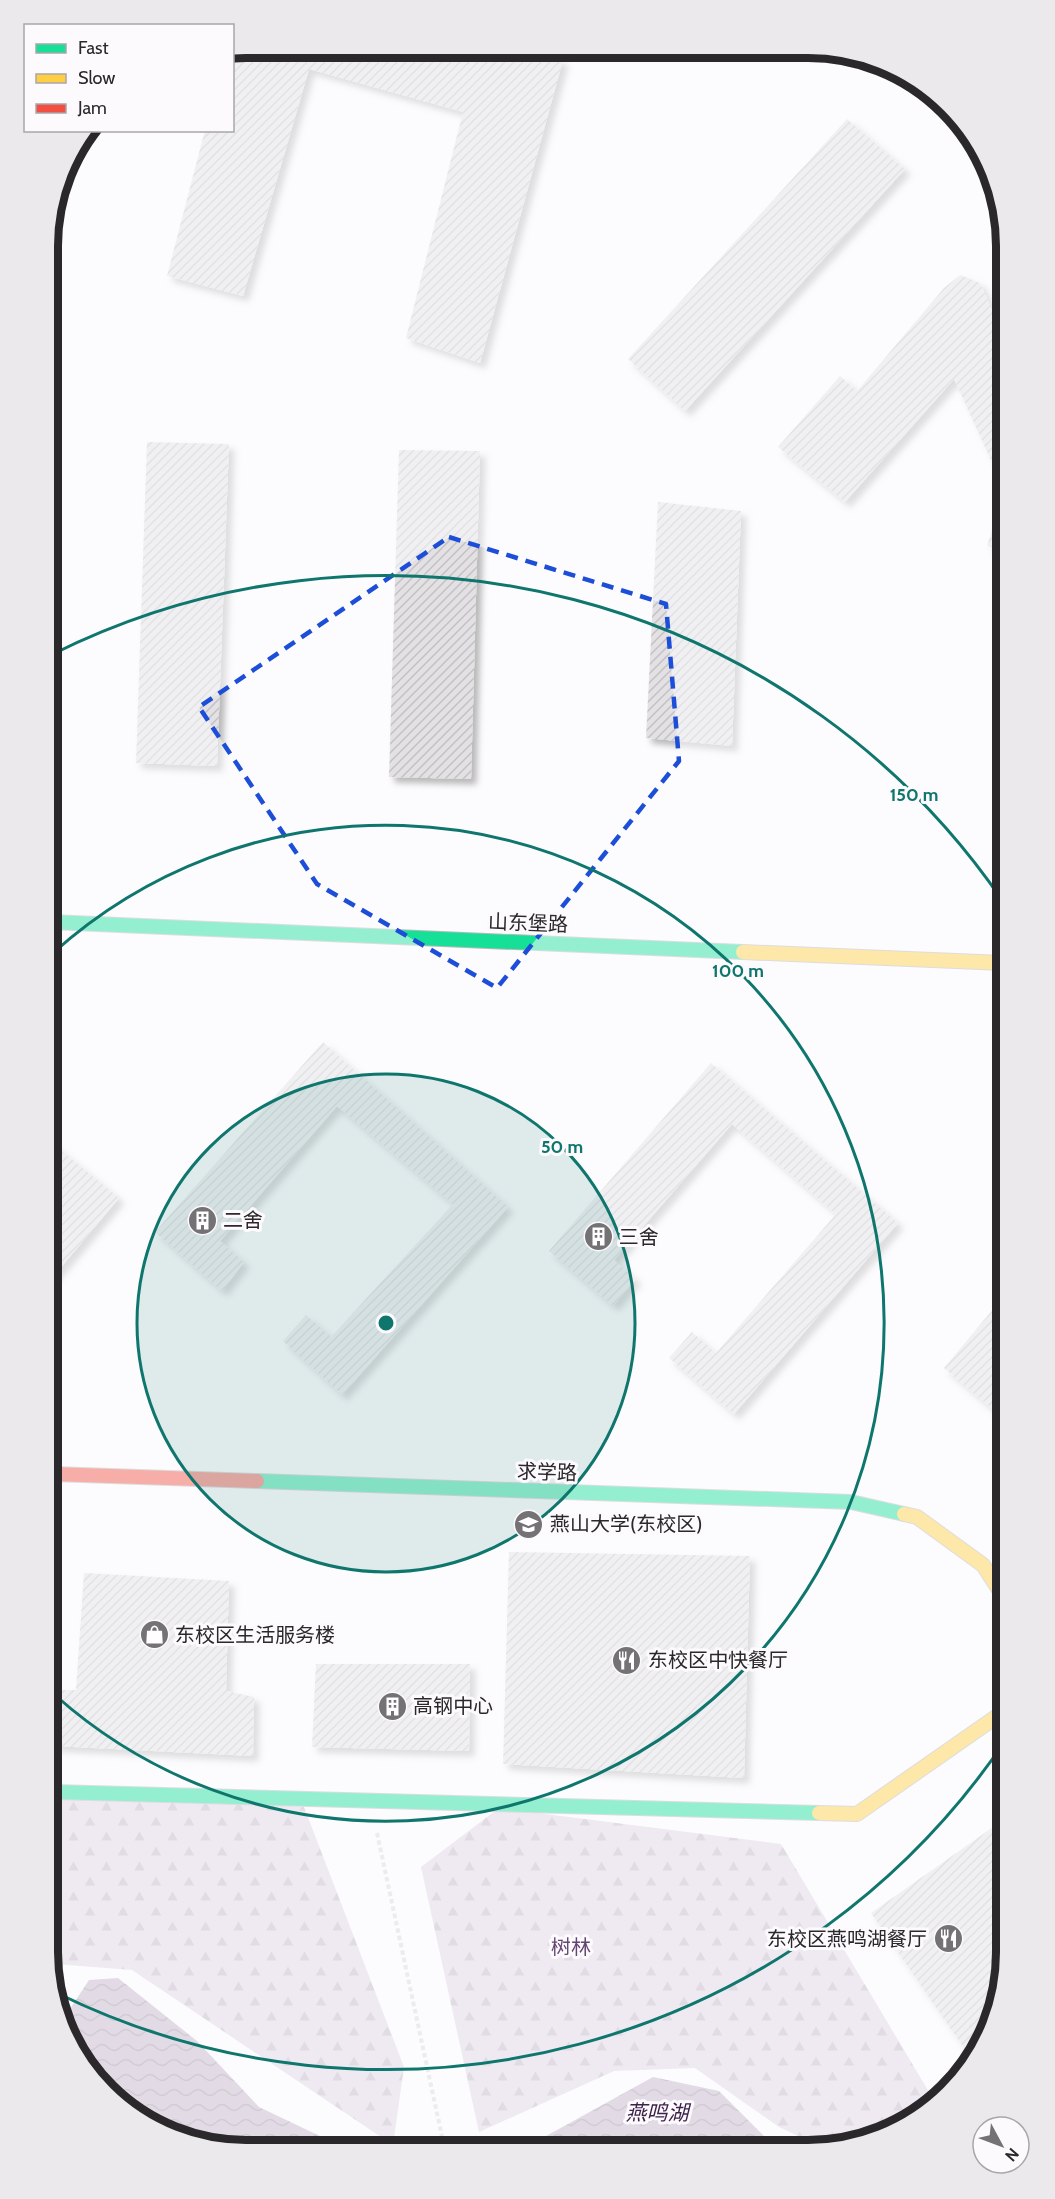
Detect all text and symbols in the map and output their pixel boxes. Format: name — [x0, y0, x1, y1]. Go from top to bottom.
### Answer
legend — [24, 24, 234, 132]
text: Fast — [78, 37, 109, 59]
text: Slow — [78, 67, 115, 89]
text: Jam — [77, 97, 107, 119]
text: 150 m — [890, 784, 938, 806]
street label: 山东堡路 — [488, 910, 568, 936]
text: 100 m — [712, 960, 764, 982]
text: 50 m — [541, 1136, 583, 1158]
building icon: 二舍 — [186, 1204, 218, 1236]
place label: 二舍 — [223, 1208, 263, 1232]
building icon: 三舍 — [582, 1221, 614, 1253]
place label: 三舍 — [619, 1225, 659, 1249]
centre of rings — [376, 1313, 396, 1333]
street label: 求学路 — [517, 1459, 577, 1485]
school or university icon: 燕山大学(东校区) — [513, 1508, 545, 1540]
place label: 燕山大学(东校区) — [550, 1512, 703, 1536]
shop icon: 东校区生活服务楼 — [138, 1619, 170, 1651]
place label: 东校区生活服务楼 — [175, 1623, 335, 1647]
restaurant icon: 东校区中快餐厅 — [611, 1644, 643, 1676]
place label: 东校区中快餐厅 — [648, 1648, 788, 1672]
building icon: 高钢中心 — [376, 1690, 408, 1722]
place label: 高钢中心 — [413, 1694, 493, 1718]
restaurant icon: 东校区燕鸣湖餐厅 — [932, 1923, 964, 1955]
place label: 东校区燕鸣湖餐厅 — [767, 1927, 927, 1951]
park label: 树林 — [551, 1935, 591, 1959]
water label: 燕鸣湖 — [626, 2100, 691, 2125]
north arrow — [971, 2115, 1031, 2175]
text: N — [1001, 2144, 1023, 2165]

